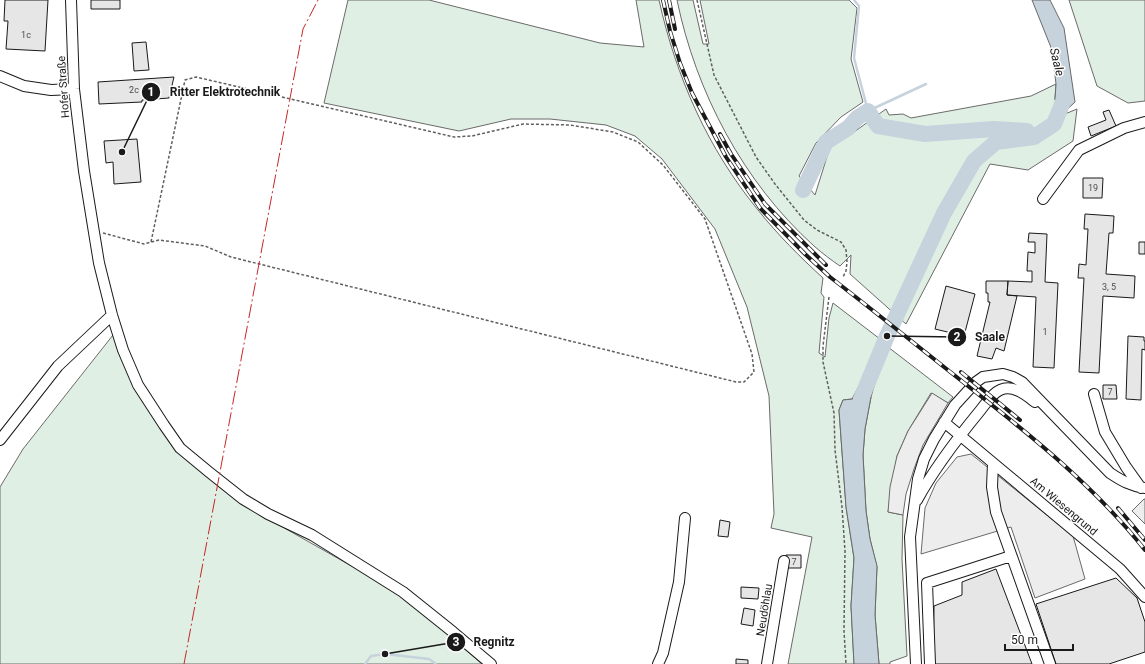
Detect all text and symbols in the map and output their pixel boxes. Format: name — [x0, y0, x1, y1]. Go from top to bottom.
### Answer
house number: 1c — [21, 30, 31, 40]
water label: Saale — [1047, 46, 1067, 78]
street label: Hofer Straße — [55, 55, 72, 118]
callout: Ritter Elektrotechnik — [141, 80, 288, 104]
house number: 2c — [129, 85, 139, 95]
text: 1 — [148, 85, 154, 99]
text: Ritter Elektrotechnik — [170, 85, 281, 99]
house number: 19 — [1088, 183, 1098, 193]
house number: 3, 5 — [1102, 282, 1116, 292]
callout: Saale — [947, 325, 1013, 349]
house number: 1 — [1042, 327, 1048, 337]
text: 2 — [954, 330, 961, 344]
text: Saale — [975, 330, 1005, 344]
house number: 7 — [1107, 387, 1113, 397]
street label: Am Wiesengrund — [1027, 475, 1100, 538]
house number: 7 — [791, 557, 797, 567]
street label: Neudöhlau — [754, 583, 775, 637]
scale bar — [1005, 626, 1073, 652]
callout: Regnitz — [446, 630, 523, 654]
text: 50 m — [1011, 633, 1038, 647]
text: 3 — [453, 635, 460, 649]
text: Regnitz — [473, 635, 515, 649]

